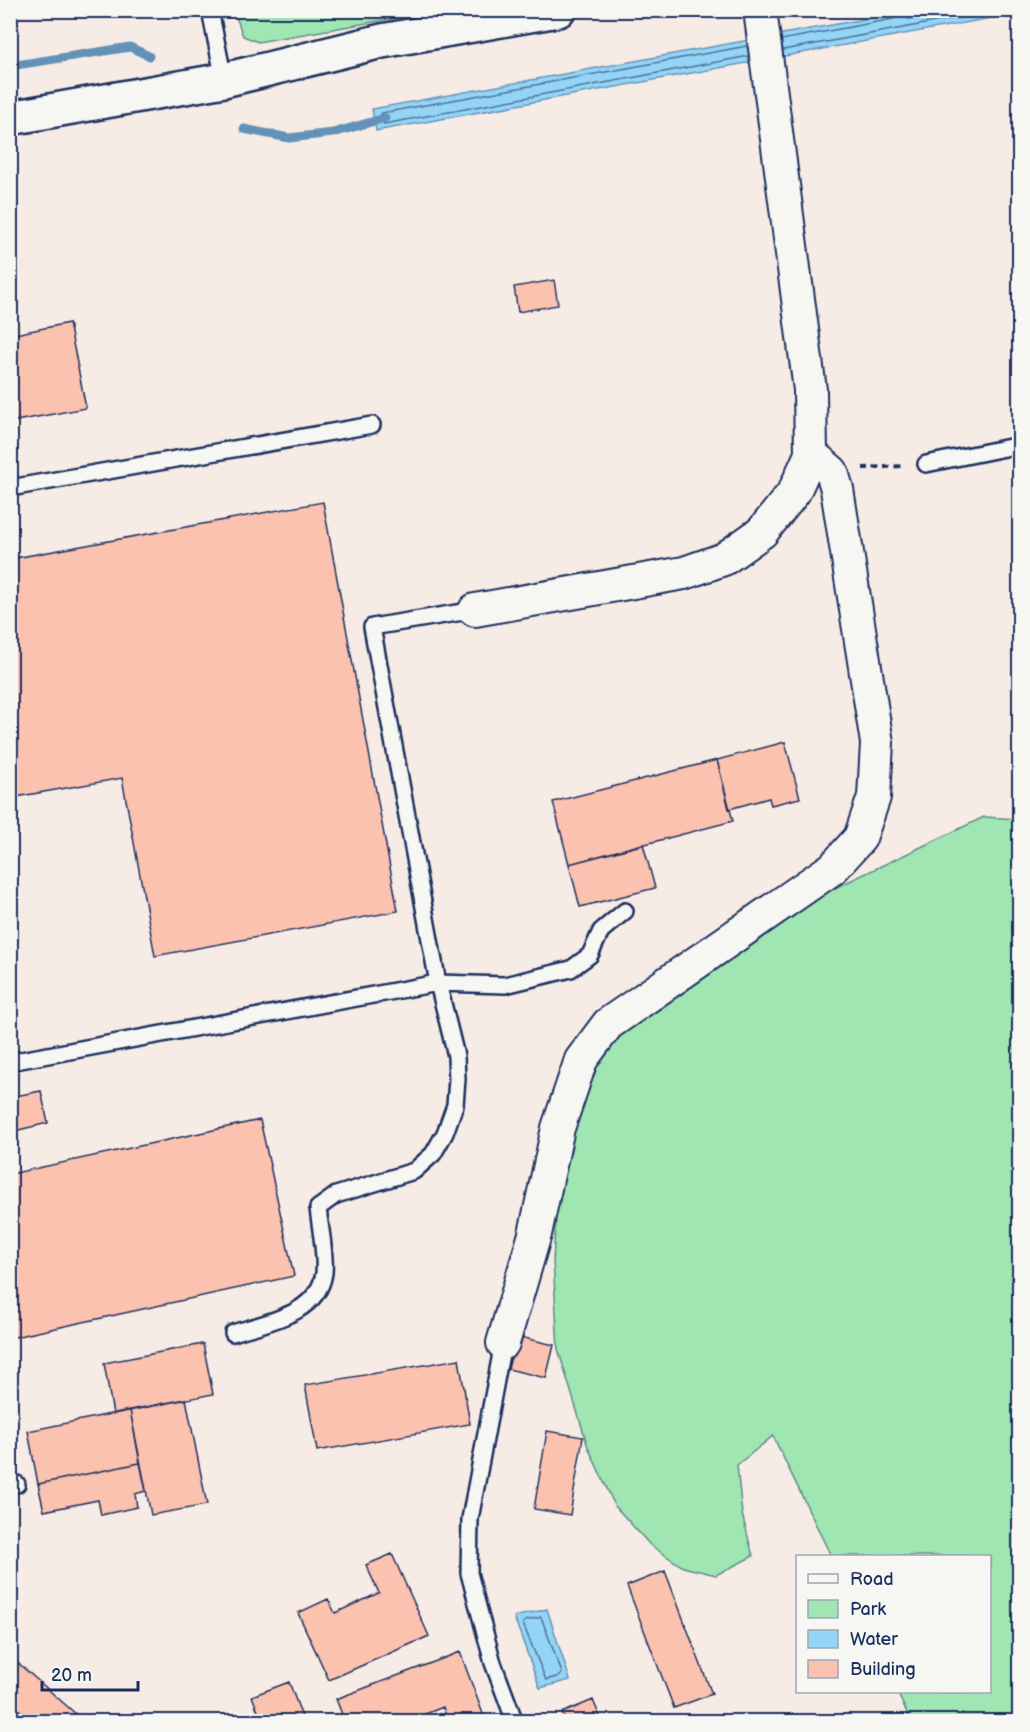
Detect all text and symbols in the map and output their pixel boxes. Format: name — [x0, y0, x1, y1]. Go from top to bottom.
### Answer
legend — [796, 1555, 991, 1693]
text: Road — [850, 1569, 894, 1590]
text: Park — [850, 1599, 886, 1620]
text: Water — [850, 1629, 898, 1650]
scale bar — [42, 1654, 138, 1692]
text: Building — [850, 1659, 916, 1680]
text: 20 m — [51, 1665, 92, 1686]

